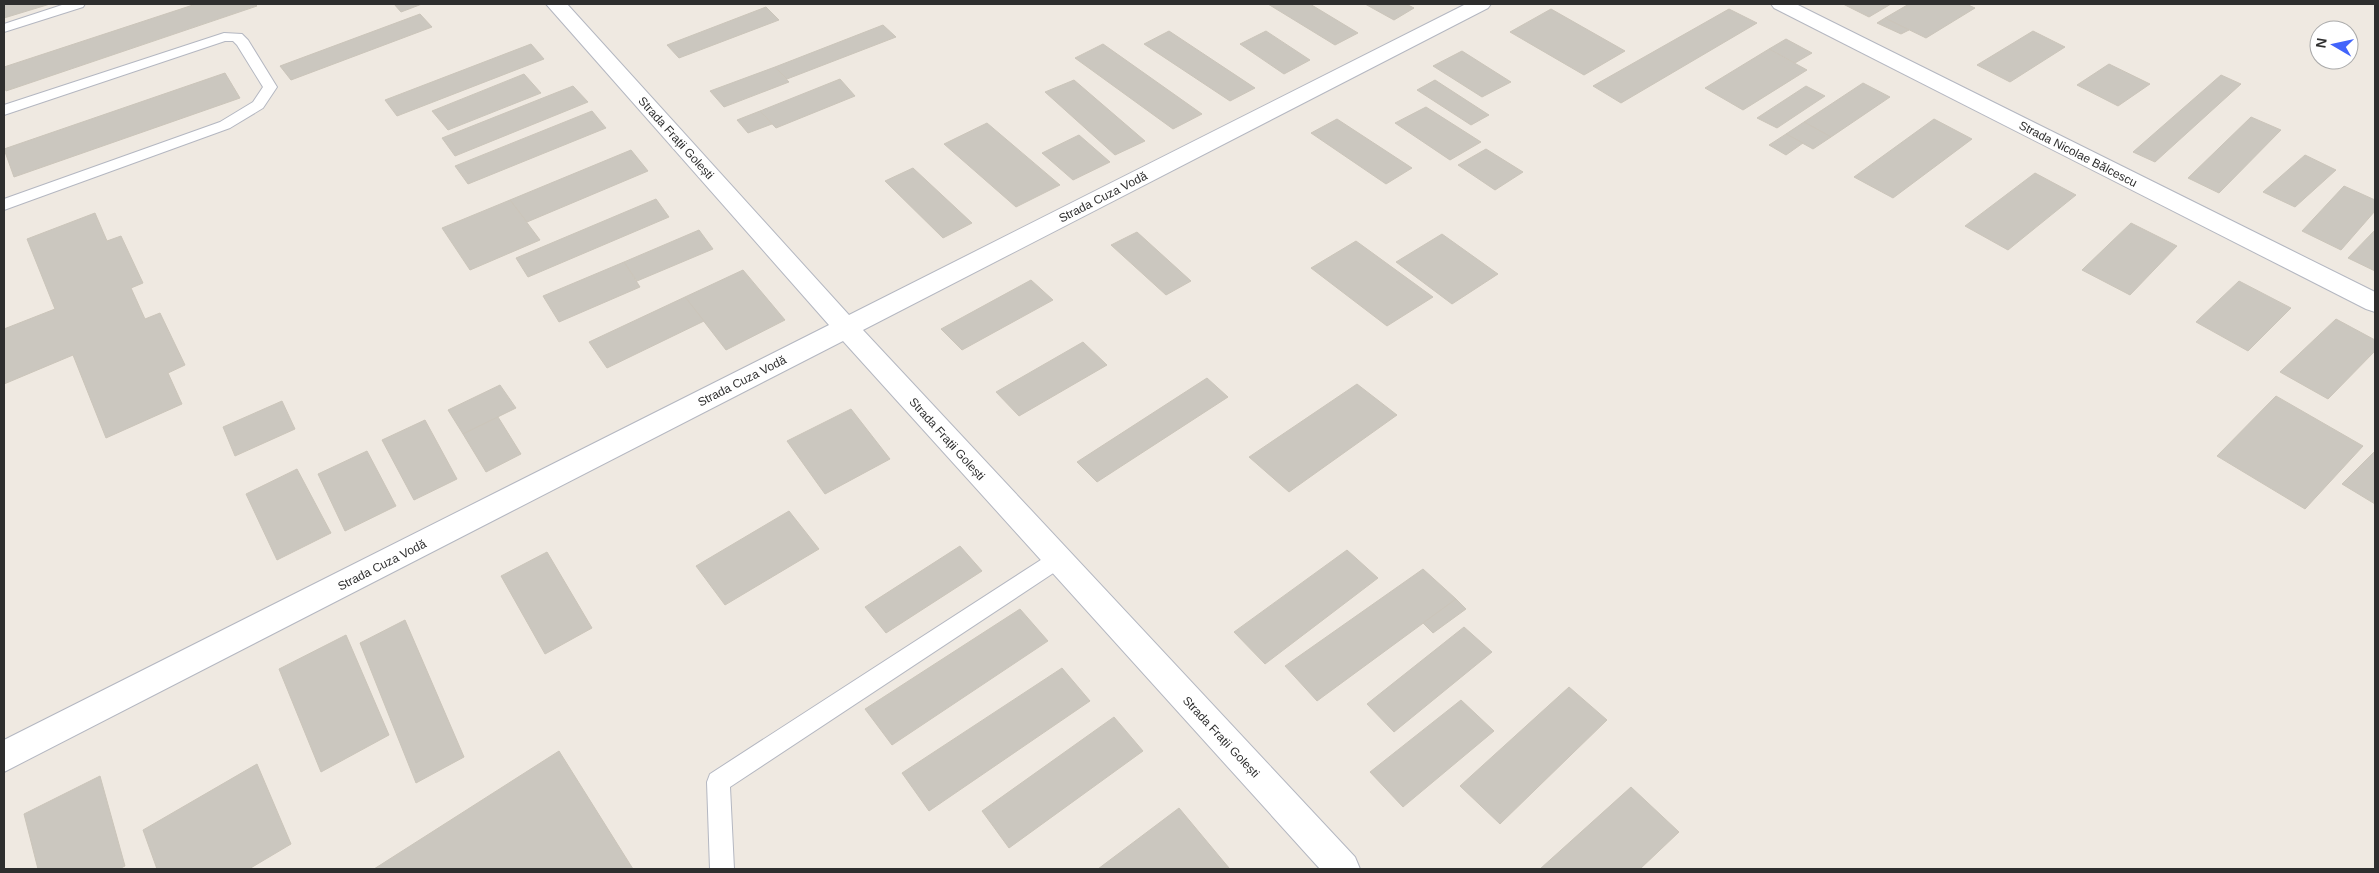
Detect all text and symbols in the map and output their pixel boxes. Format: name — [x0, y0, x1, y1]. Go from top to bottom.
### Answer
north arrow — [2309, 20, 2359, 70]
text: N — [2312, 37, 2330, 49]
street label: Strada Frații Golești — [635, 94, 717, 182]
street label: Strada Nicolae Bălcescu — [2017, 118, 2139, 190]
street label: Strada Cuza Vodă — [1056, 169, 1150, 225]
street label: Strada Cuza Vodă — [695, 353, 789, 409]
street label: Strada Frații Golești — [906, 395, 988, 483]
street label: Strada Cuza Vodă — [335, 537, 429, 593]
street label: Strada Frații Golești — [1180, 693, 1262, 781]

